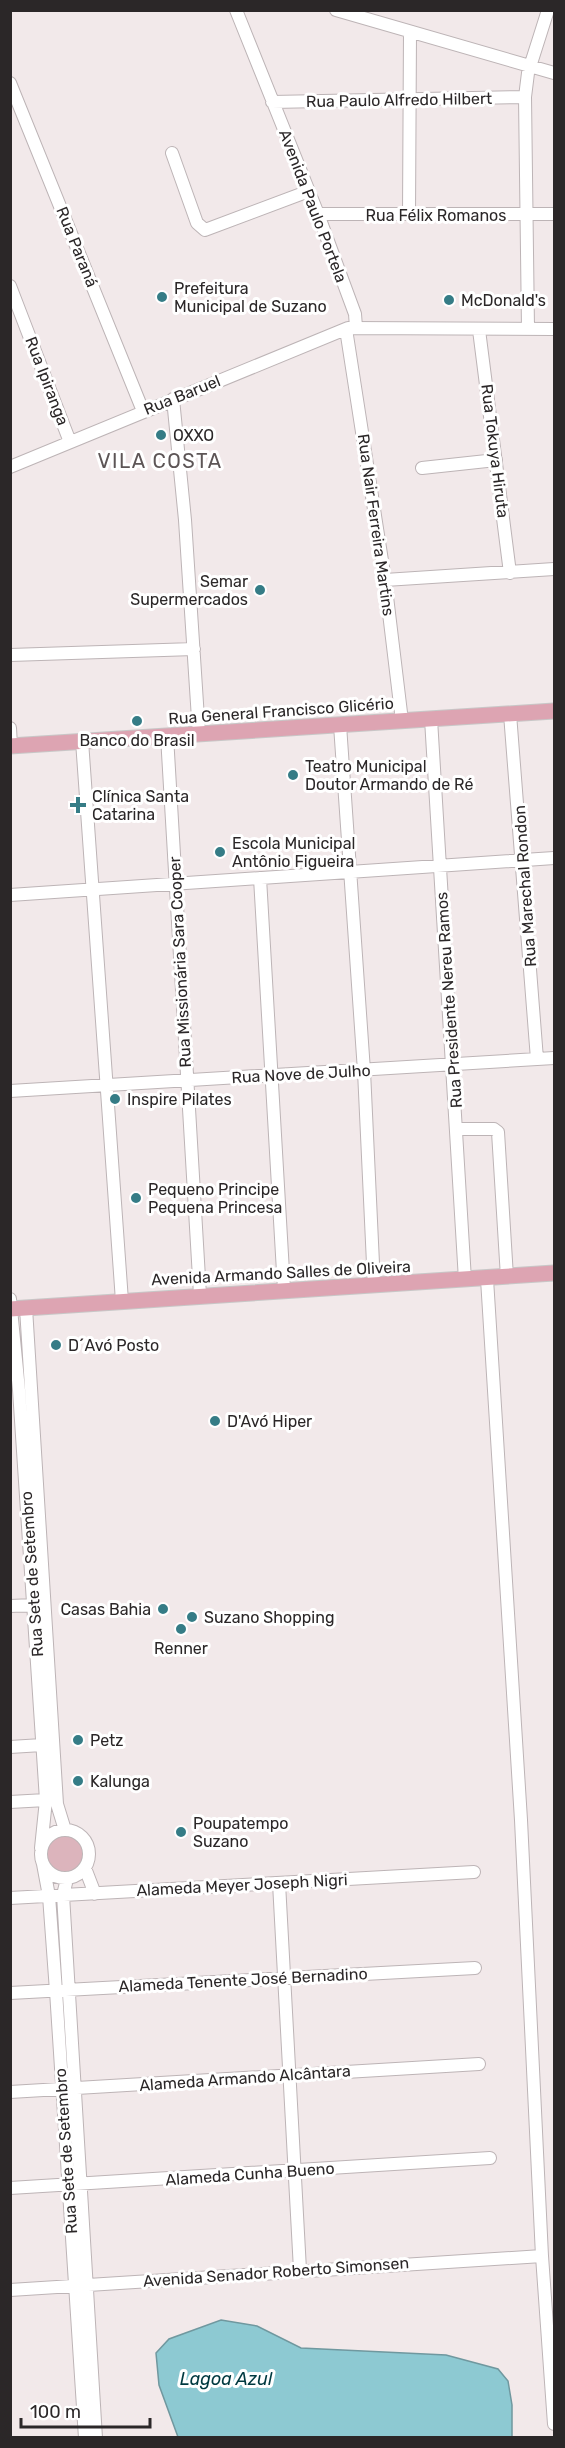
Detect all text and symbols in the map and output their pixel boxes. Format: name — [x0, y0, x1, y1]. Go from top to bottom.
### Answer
street label: Rua Paulo Alfredo Hilbert — [306, 89, 492, 111]
street label: Avenida Paulo Portela — [275, 127, 351, 285]
street label: Rua Paraná — [52, 204, 102, 290]
street label: Rua Félix Romanos — [366, 206, 506, 225]
place label: Prefeitura Municipal de Suzano — [174, 279, 327, 316]
marker: Prefeitura Municipal de Suzano — [155, 290, 169, 304]
place label: McDonald's — [461, 291, 546, 310]
marker: McDonald's — [442, 293, 456, 307]
street label: Rua Ipiranga — [21, 334, 73, 428]
street label: Rua Baruel — [141, 371, 223, 419]
street label: Rua Tokuya Hiruta — [477, 383, 513, 519]
place label: OXXO — [173, 426, 214, 445]
marker: OXXO — [154, 428, 168, 442]
street label: Rua Nair Ferreira Martins — [354, 433, 398, 617]
district label: VILA COSTA — [97, 449, 223, 473]
place label: Semar Supermercados — [130, 572, 248, 609]
marker: Semar Supermercados — [253, 583, 267, 597]
street label: Rua General Francisco Glicério — [168, 694, 394, 728]
marker: Banco do Brasil — [130, 714, 144, 728]
place label: Banco do Brasil — [79, 731, 195, 750]
place label: Teatro Municipal Doutor Armando de Ré — [305, 757, 473, 794]
marker: Teatro Municipal Doutor Armando de Ré — [286, 768, 300, 782]
place label: Clínica Santa Catarina — [92, 787, 189, 824]
marker: Clínica Santa Catarina — [69, 796, 87, 814]
street label: Rua Marechal Rondon — [510, 804, 540, 968]
place label: Escola Municipal Antônio Figueira — [232, 834, 355, 871]
marker: Escola Municipal Antônio Figueira — [213, 845, 227, 859]
street label: Rua Missionária Sara Cooper — [165, 856, 195, 1068]
street label: Rua Presidente Nereu Ramos — [432, 891, 466, 1109]
street label: Rua Nove de Julho — [231, 1061, 371, 1087]
place label: Inspire Pilates — [127, 1090, 232, 1109]
marker: Inspire Pilates — [108, 1092, 122, 1106]
place label: Pequeno Principe Pequena Princesa — [148, 1180, 282, 1217]
marker: Pequeno Principe Pequena Princesa — [129, 1191, 143, 1205]
street label: Avenida Armando Salles de Oliveira — [151, 1257, 411, 1289]
place label: D´Avó Posto — [68, 1336, 159, 1355]
marker: D´Avó Posto — [49, 1338, 63, 1352]
place label: D'Avó Hiper — [227, 1412, 312, 1431]
marker: D'Avó Hiper — [208, 1414, 222, 1428]
street label: Rua Sete de Setembro — [17, 1490, 47, 1658]
place label: Casas Bahia — [60, 1600, 151, 1619]
marker: Casas Bahia — [156, 1602, 170, 1616]
place label: Suzano Shopping — [204, 1608, 334, 1627]
marker: Suzano Shopping — [185, 1610, 199, 1624]
marker: Renner — [174, 1622, 188, 1636]
place label: Renner — [154, 1639, 208, 1658]
place label: Petz — [90, 1731, 123, 1750]
marker: Petz — [71, 1733, 85, 1747]
place label: Kalunga — [90, 1772, 150, 1791]
marker: Kalunga — [71, 1774, 85, 1788]
place label: Poupatempo Suzano — [193, 1814, 288, 1851]
marker: Poupatempo Suzano — [174, 1825, 188, 1839]
street label: Alameda Meyer Joseph Nigri — [136, 1870, 348, 1900]
street label: Alameda Tenente José Bernadino — [118, 1964, 368, 1996]
street label: Alameda Armando Alcântara — [139, 2061, 351, 2095]
street label: Rua Sete de Setembro — [51, 2067, 81, 2235]
street label: Alameda Cunha Bueno — [165, 2159, 335, 2189]
street label: Avenida Senador Roberto Simonsen — [142, 2253, 410, 2291]
water label: Lagoa Azul — [180, 2368, 273, 2390]
scale bar — [21, 2391, 150, 2429]
text: 100 m — [30, 2401, 81, 2423]

